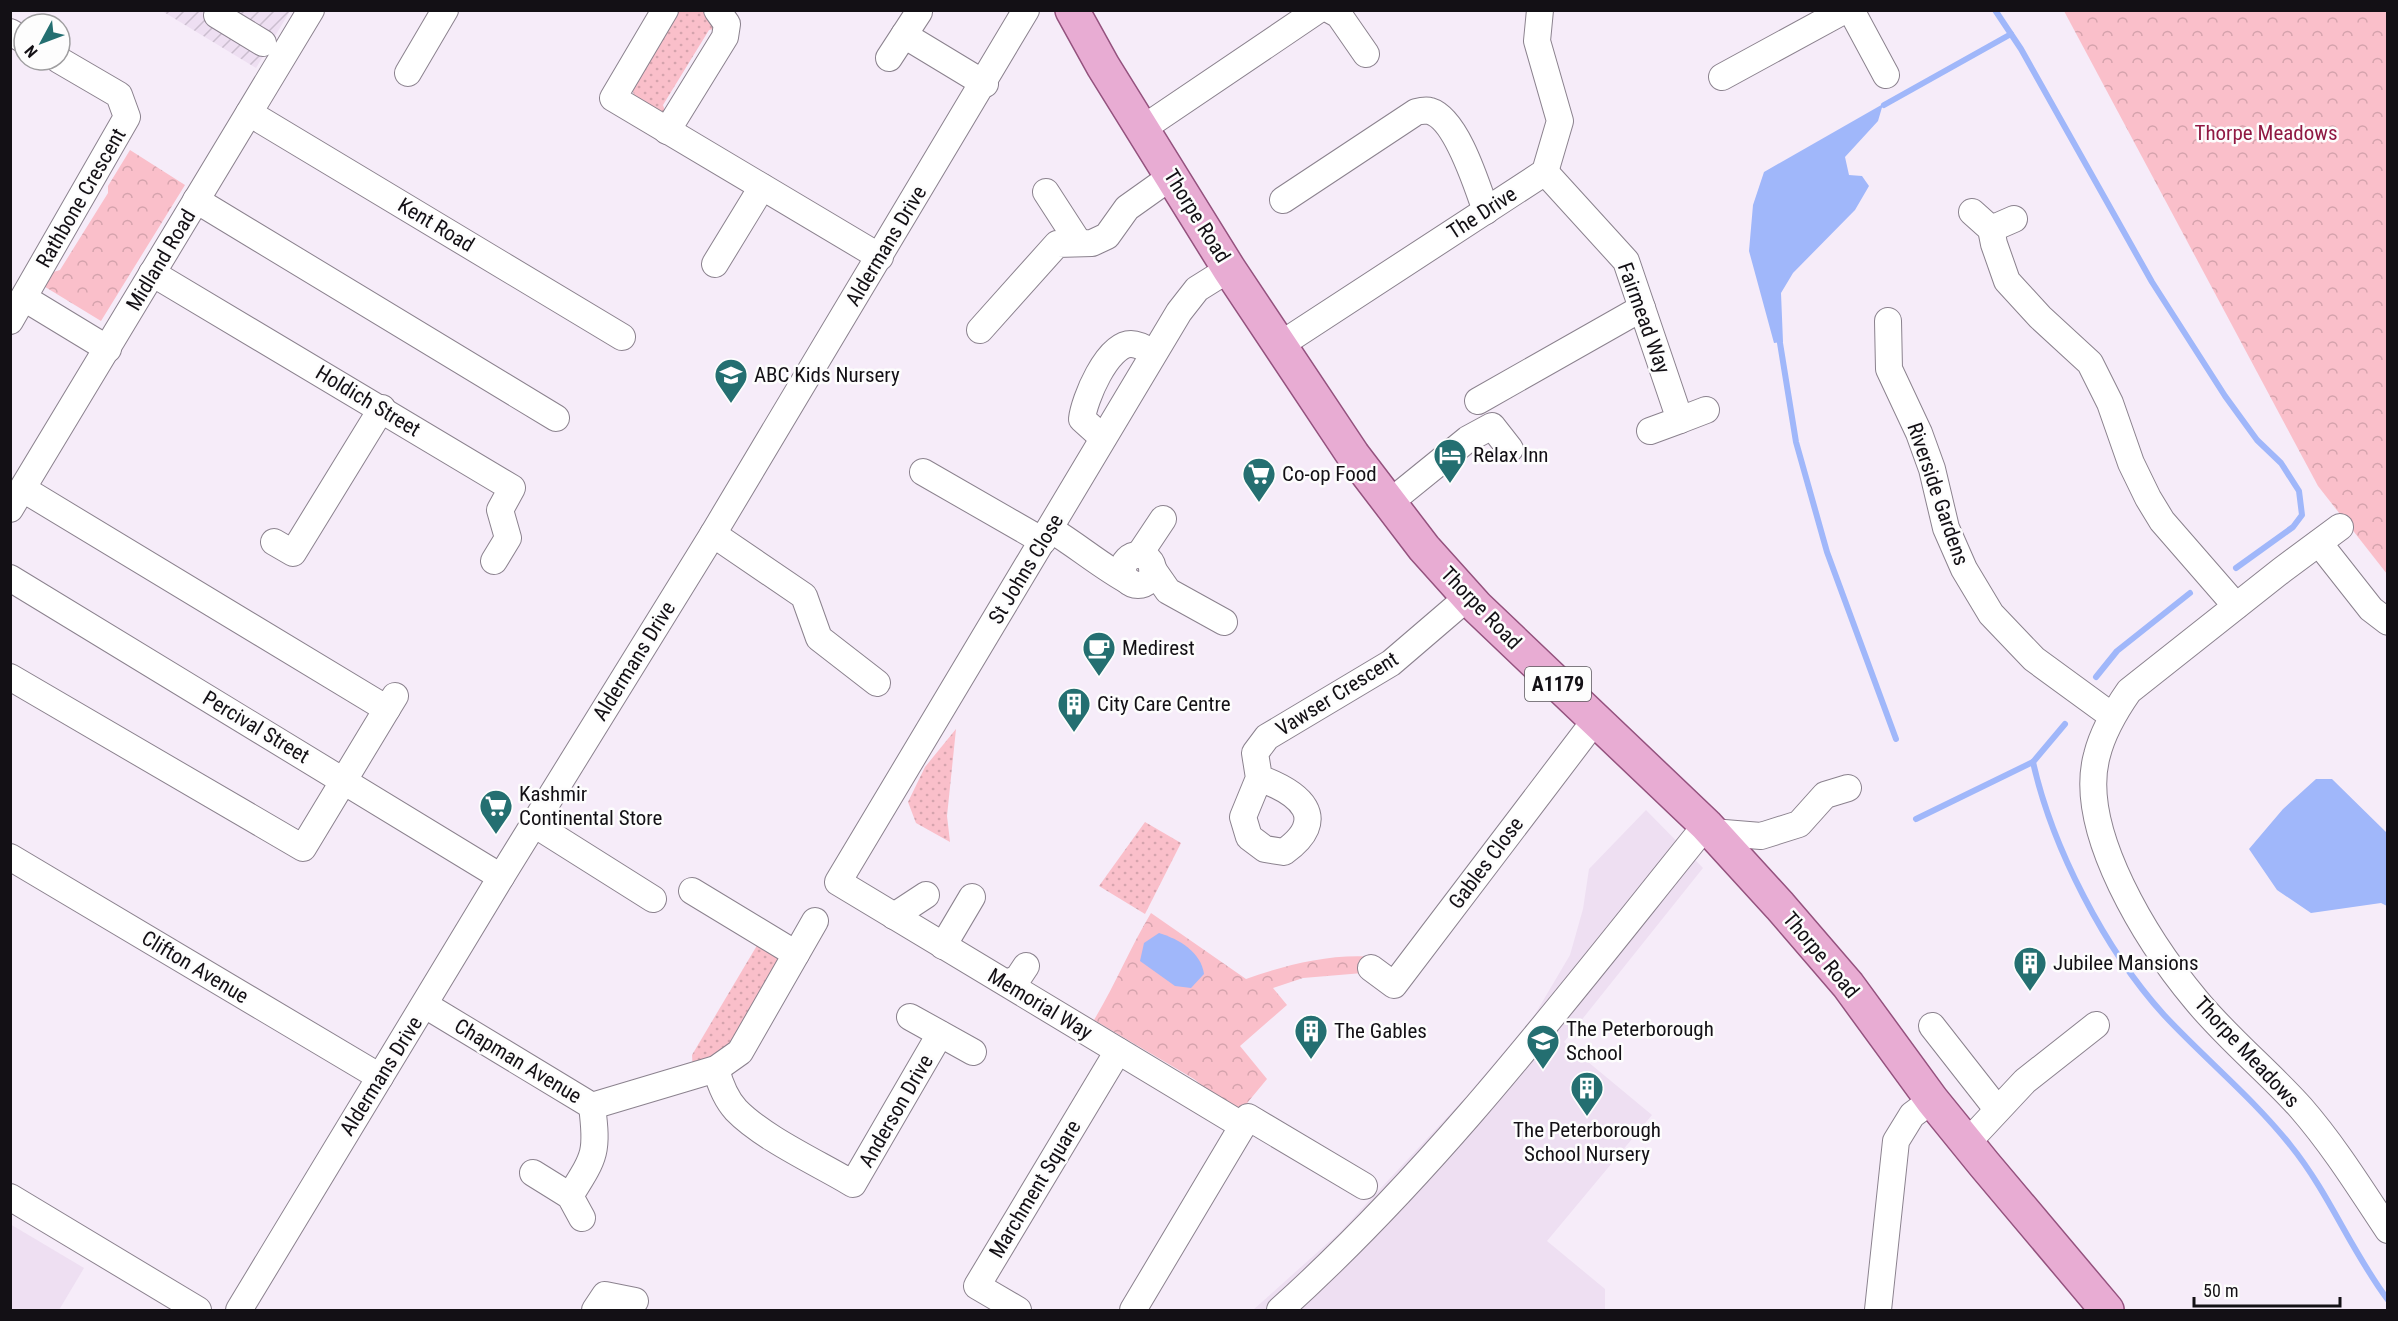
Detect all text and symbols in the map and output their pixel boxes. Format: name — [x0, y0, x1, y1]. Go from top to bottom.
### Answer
north arrow — [12, 12, 72, 72]
text: N — [21, 42, 41, 61]
park label: Thorpe Meadows — [2195, 121, 2337, 145]
street label: Rathbone Crescent — [31, 124, 131, 272]
street label: Thorpe Road — [1159, 165, 1235, 267]
street label: Aldermans Drive — [841, 181, 931, 310]
street label: The Drive — [1443, 182, 1521, 244]
street label: Kent Road — [394, 193, 478, 257]
street label: Midland Road — [121, 205, 201, 315]
street label: Fairmead Way — [1613, 259, 1675, 377]
school or university icon: ABC Kids Nursery — [713, 357, 749, 404]
street label: Holdich Street — [311, 360, 425, 442]
place label: ABC Kids Nursery — [754, 363, 900, 387]
street label: Riverside Gardens — [1902, 420, 1974, 568]
hotel icon: Relax Inn — [1432, 437, 1468, 484]
place label: Relax Inn — [1473, 443, 1549, 467]
supermarket icon: Co-op Food — [1241, 456, 1277, 503]
place label: Co-op Food — [1282, 462, 1377, 486]
street label: St Johns Close — [984, 510, 1068, 628]
street label: Thorpe Road — [1436, 562, 1526, 654]
street label: Aldermans Drive — [588, 597, 680, 725]
cafe icon: Medirest — [1081, 630, 1117, 677]
place label: Medirest — [1122, 636, 1195, 660]
street label: Vawser Crescent — [1272, 647, 1402, 741]
road number: A1179 — [1525, 667, 1591, 701]
street label: Percival Street — [198, 686, 314, 768]
building icon: City Care Centre — [1056, 686, 1092, 733]
place label: City Care Centre — [1097, 692, 1231, 716]
place label: Kashmir Continental Store — [519, 782, 662, 830]
supermarket icon: Kashmir Continental Store — [478, 788, 514, 835]
street label: Gables Close — [1444, 812, 1528, 914]
street label: Thorpe Road — [1778, 907, 1864, 1003]
street label: Clifton Avenue — [137, 926, 253, 1008]
building icon: Jubilee Mansions — [2012, 945, 2048, 992]
place label: Jubilee Mansions — [2053, 951, 2199, 975]
street label: Memorial Way — [984, 964, 1097, 1045]
street label: Thorpe Meadows — [2189, 992, 2305, 1112]
street label: Aldermans Drive — [335, 1012, 427, 1140]
building icon: The Gables — [1293, 1013, 1329, 1060]
street label: Chapman Avenue — [450, 1014, 586, 1108]
place label: The Peterborough School — [1566, 1017, 1714, 1065]
place label: The Gables — [1334, 1019, 1427, 1043]
school or university icon: The Peterborough School — [1525, 1023, 1561, 1070]
street label: Anderson Drive — [854, 1050, 938, 1172]
building icon: The Peterborough School Nursery — [1569, 1070, 1605, 1117]
street label: Marchment Square — [984, 1116, 1086, 1262]
place label: The Peterborough School Nursery — [1513, 1118, 1661, 1166]
scale bar — [2194, 1270, 2340, 1308]
text: 50 m — [2203, 1280, 2238, 1301]

